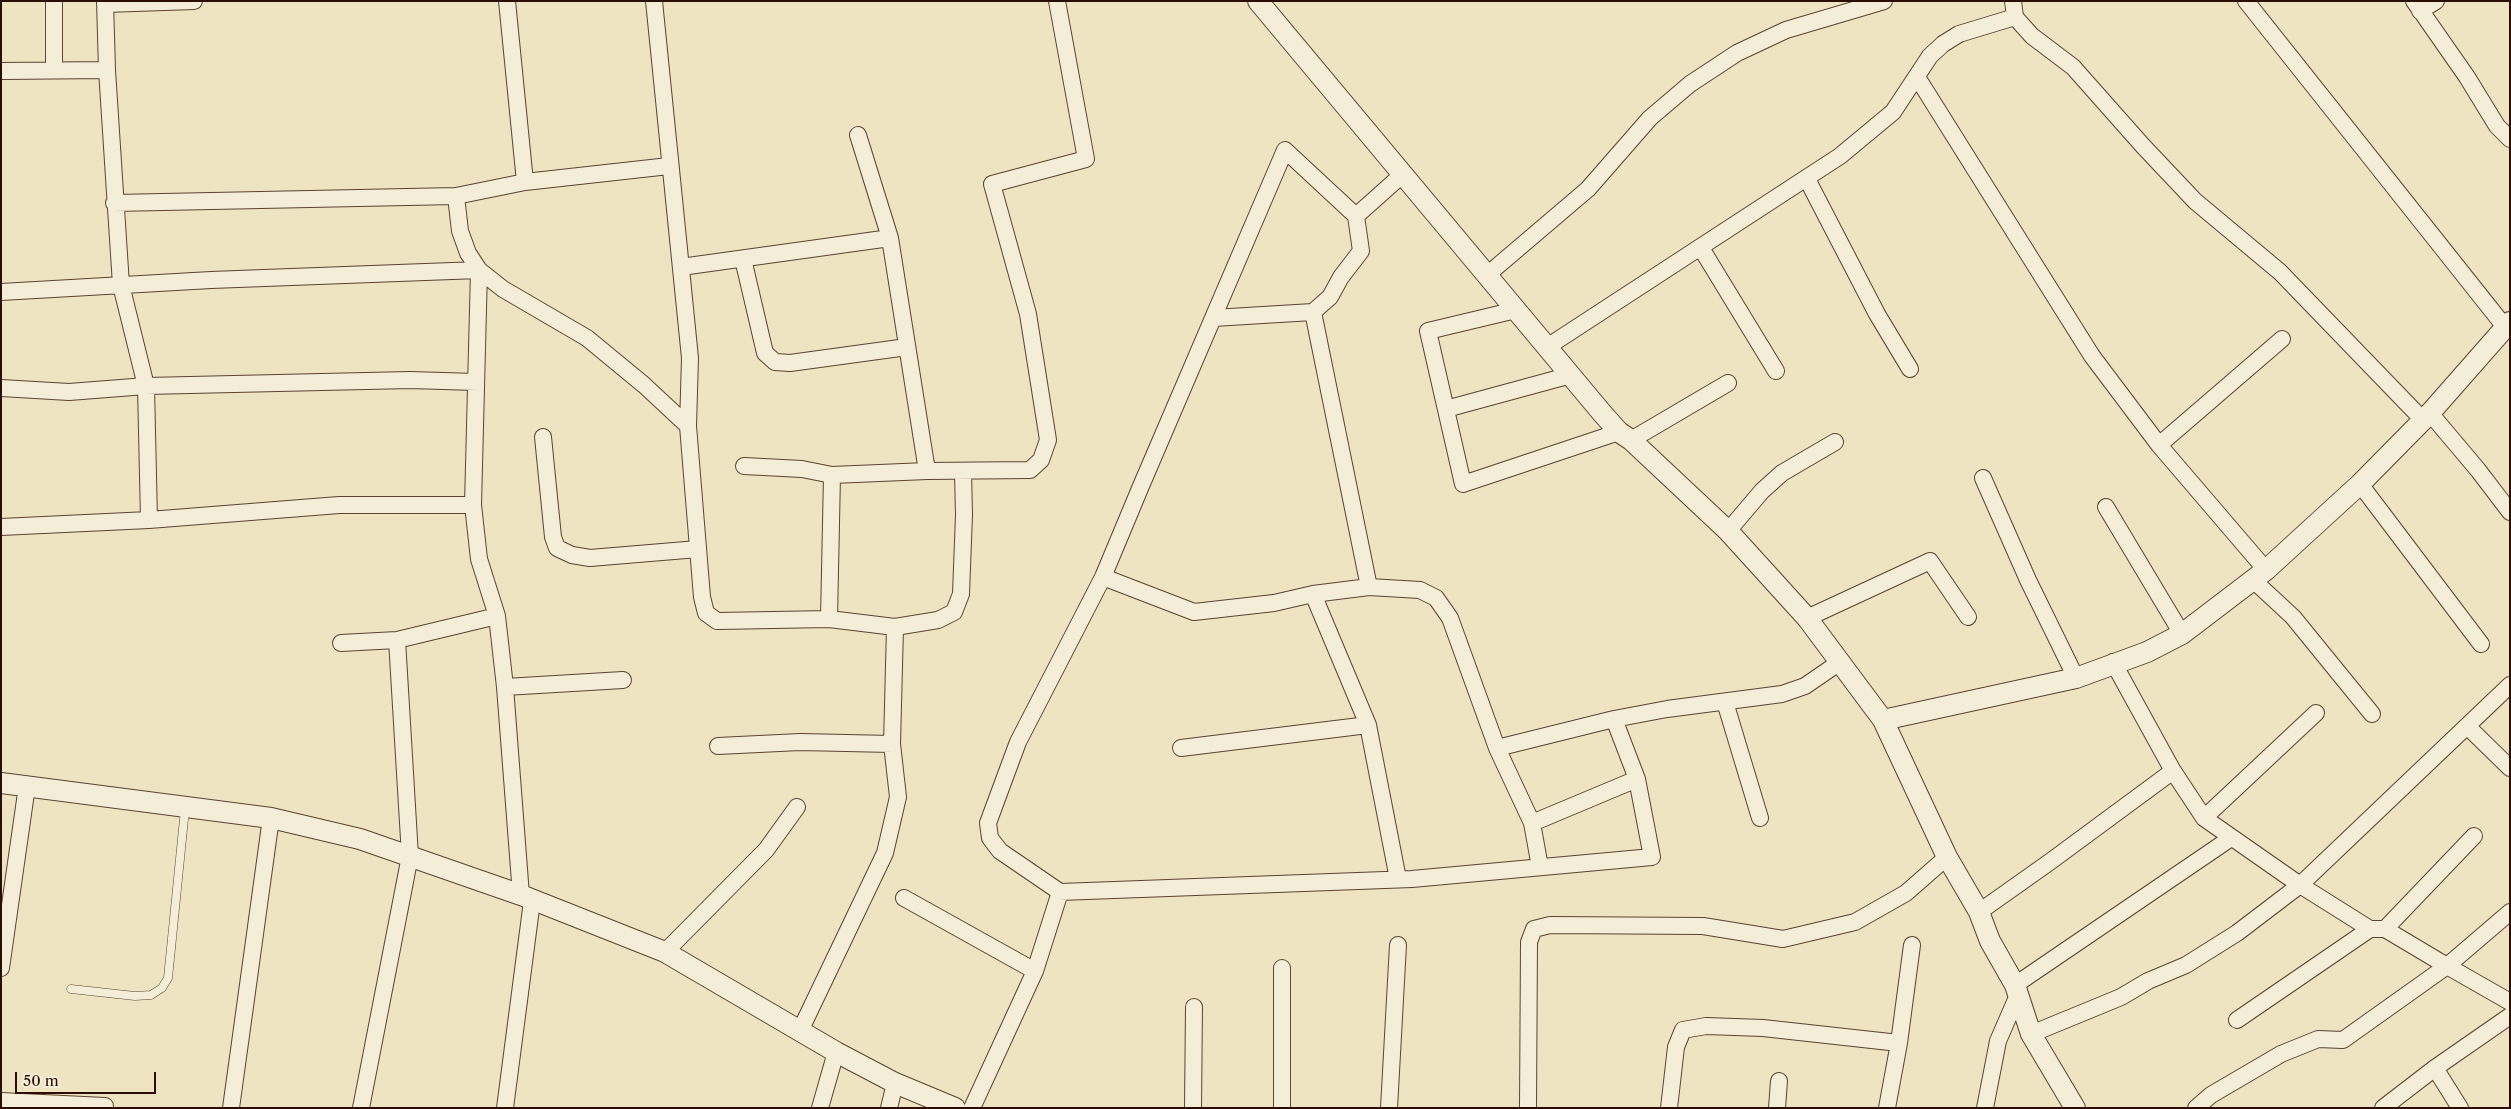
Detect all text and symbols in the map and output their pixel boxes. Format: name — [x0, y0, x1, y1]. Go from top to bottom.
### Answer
scale bar — [18, 1062, 159, 1094]
text: 50 m — [23, 1071, 59, 1090]

